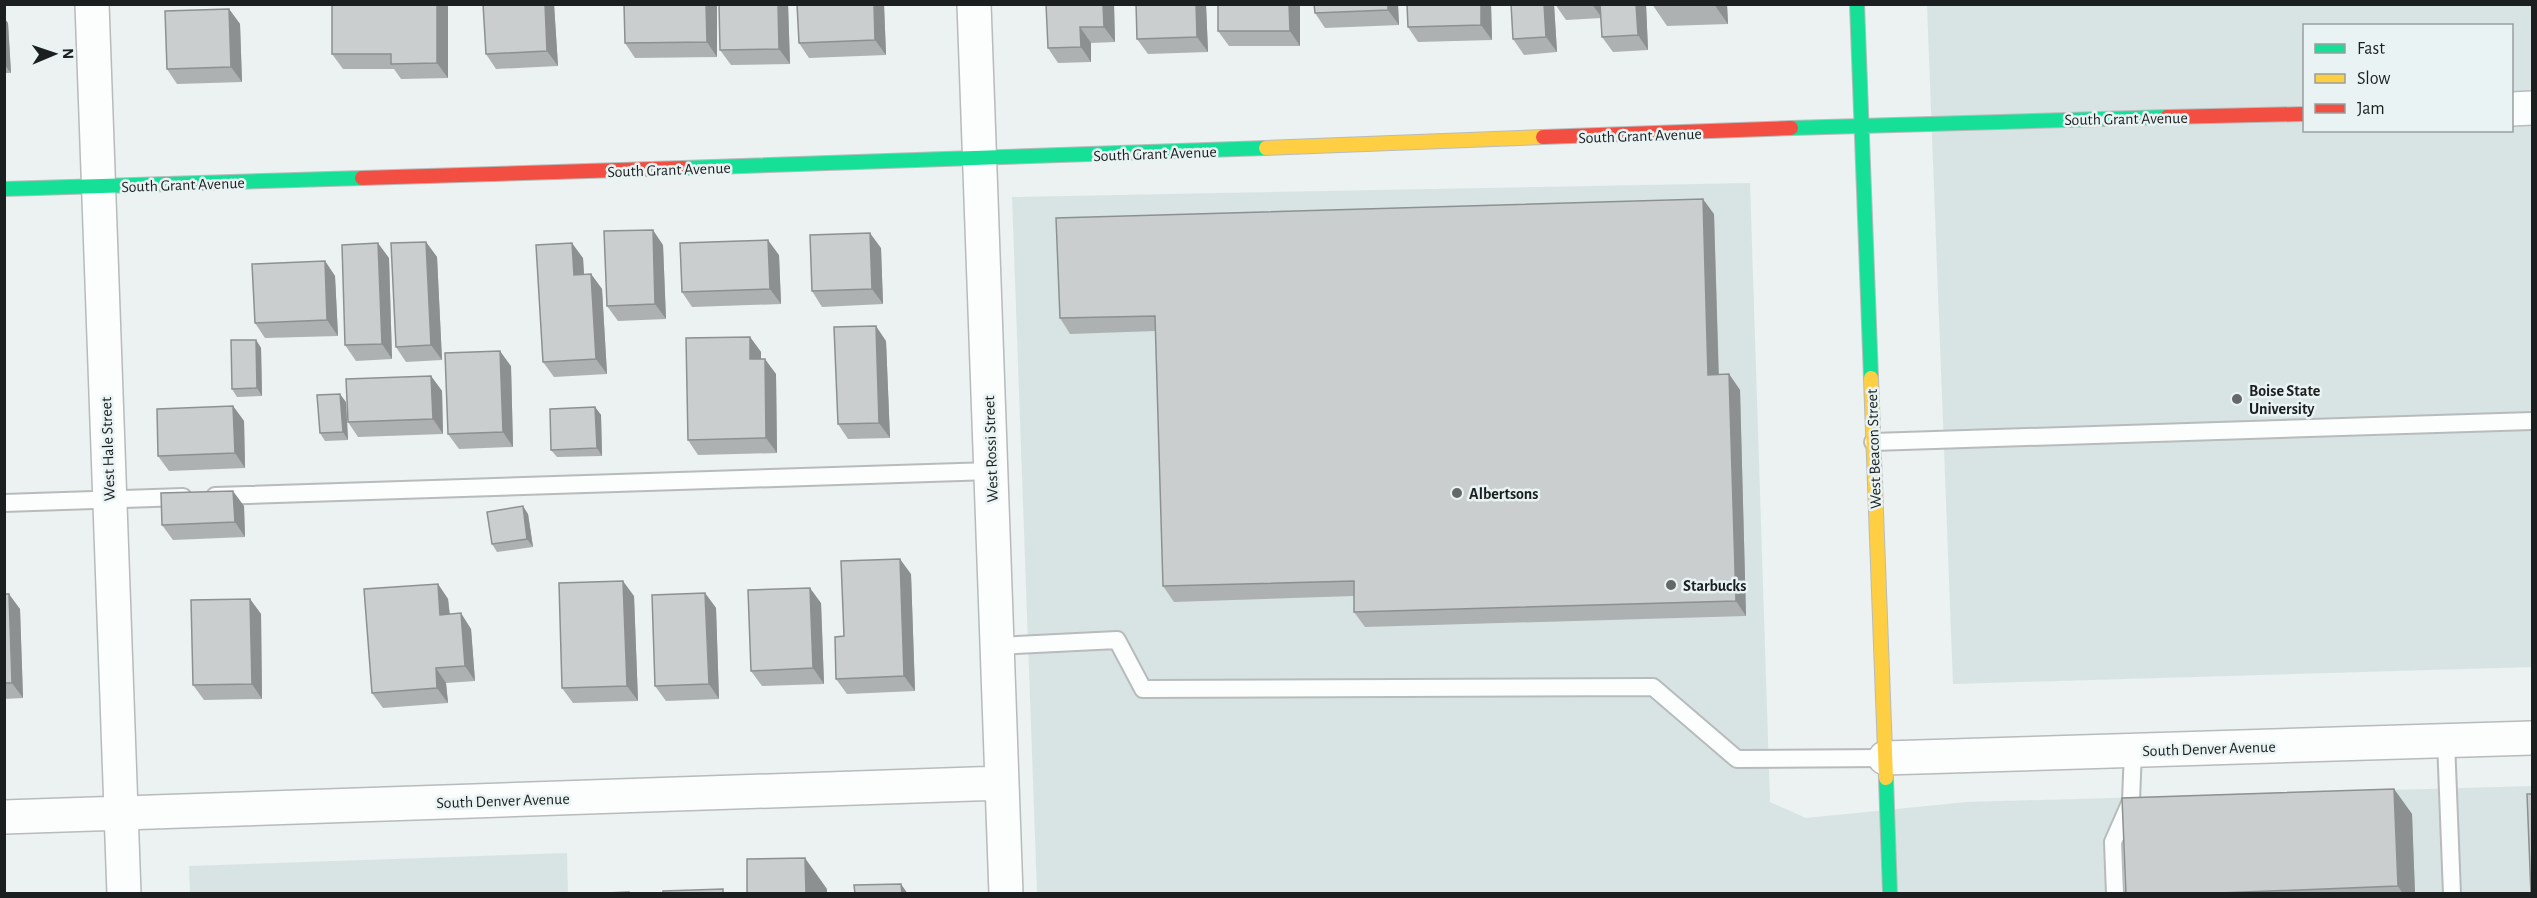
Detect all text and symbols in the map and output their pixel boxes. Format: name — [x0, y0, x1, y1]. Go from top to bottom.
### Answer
north arrow — [24, 24, 84, 84]
legend — [2303, 24, 2513, 132]
text: Fast — [2357, 40, 2385, 58]
text: N — [60, 48, 76, 59]
text: Slow — [2357, 70, 2390, 88]
text: Jam — [2357, 100, 2385, 118]
street label: South Grant Avenue — [2064, 110, 2188, 128]
street label: South Grant Avenue — [1578, 126, 1702, 146]
street label: South Grant Avenue — [1093, 144, 1217, 164]
street label: South Grant Avenue — [607, 160, 731, 180]
street label: South Grant Avenue — [121, 175, 245, 195]
place label: Boise State University — [2249, 383, 2321, 418]
street label: West Beacon Street — [1864, 389, 1884, 509]
marker: Boise State University — [2230, 392, 2244, 406]
street label: West Rossi Street — [981, 395, 1001, 503]
street label: West Hale Street — [98, 397, 118, 501]
marker: Albertsons — [1450, 486, 1464, 500]
place label: Albertsons — [1469, 486, 1538, 502]
marker: Starbucks — [1664, 578, 1678, 592]
place label: Starbucks — [1683, 578, 1746, 594]
street label: South Denver Avenue — [2142, 739, 2276, 759]
street label: South Denver Avenue — [436, 791, 570, 811]

